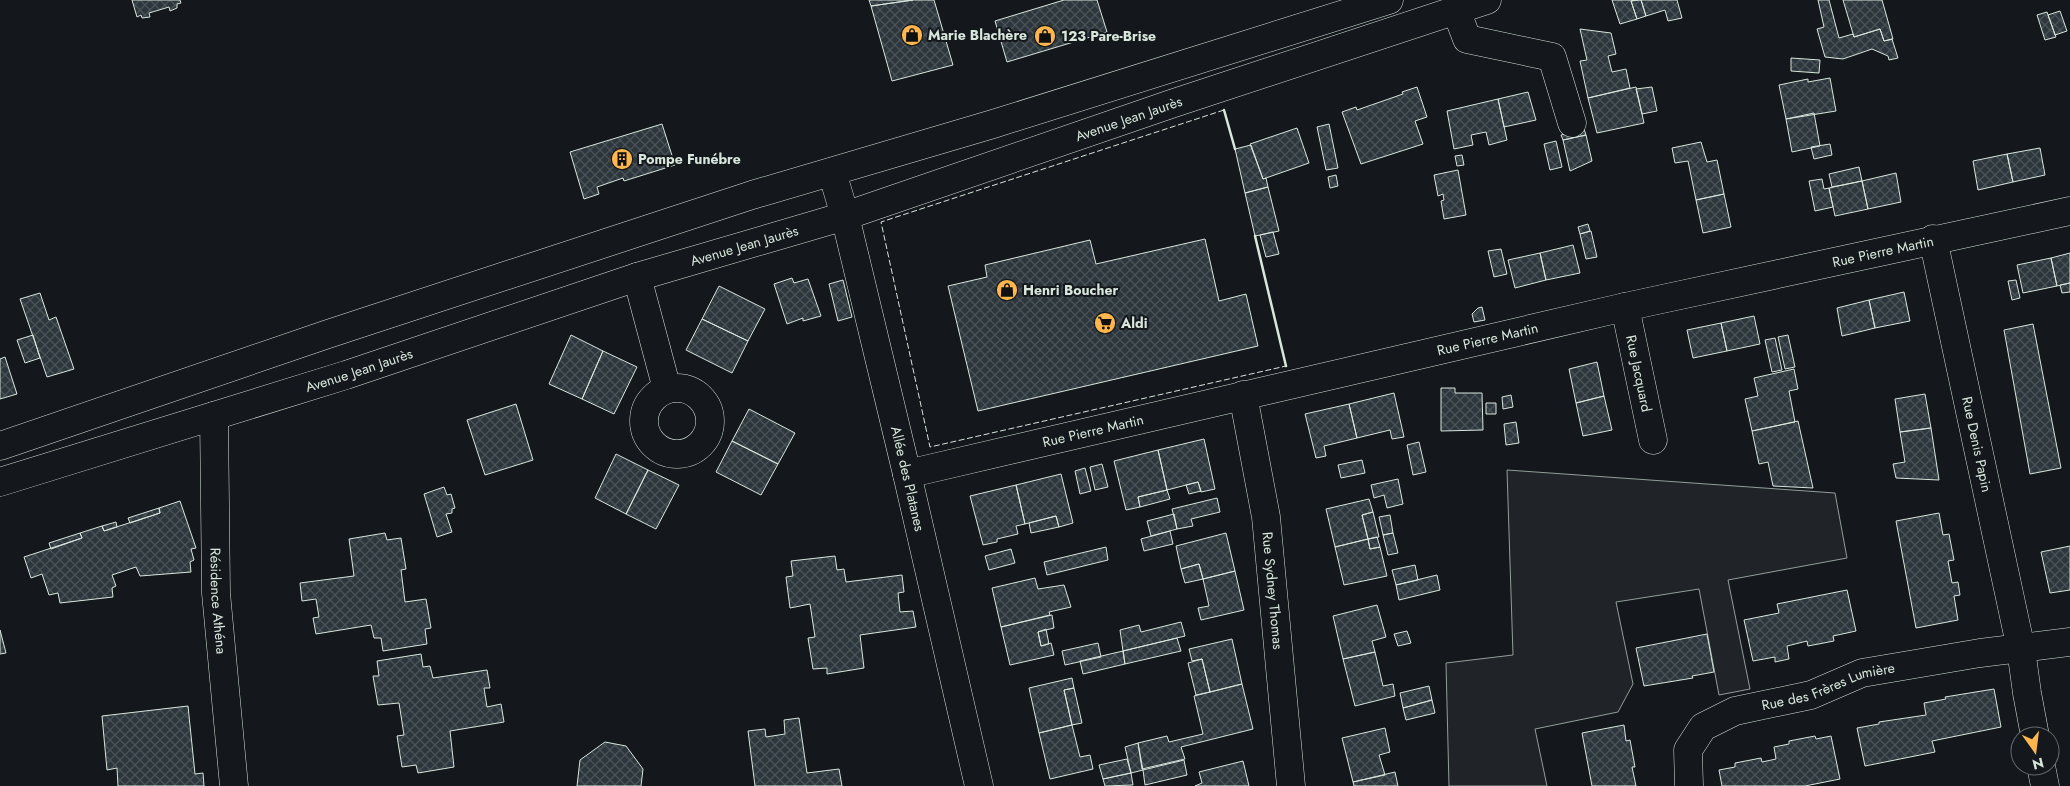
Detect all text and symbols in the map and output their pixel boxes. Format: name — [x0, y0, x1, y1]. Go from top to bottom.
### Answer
shop icon: Marie Blachère — [900, 23, 924, 47]
shop icon: 123 Pare-Brise — [1033, 24, 1057, 48]
place label: Marie Blachère — [928, 25, 1027, 45]
place label: 123 Pare-Brise — [1061, 26, 1156, 46]
street label: Avenue Jean Jaurès — [1073, 91, 1185, 146]
building icon: Pompe Funébre — [610, 147, 634, 171]
place label: Pompe Funébre — [638, 149, 741, 169]
street label: Avenue Jean Jaurès — [688, 220, 801, 271]
street label: Rue Pierre Martin — [1830, 231, 1935, 272]
shop icon: Henri Boucher — [995, 278, 1019, 302]
place label: Henri Boucher — [1023, 280, 1118, 300]
supermarket icon: Aldi — [1093, 311, 1117, 335]
place label: Aldi — [1120, 313, 1148, 333]
street label: Rue Pierre Martin — [1435, 318, 1540, 360]
street label: Rue Jacquard — [1621, 333, 1657, 414]
street label: Avenue Jean Jaurès — [303, 343, 416, 397]
street label: Rue Denis Papin — [1957, 395, 1997, 494]
street label: Rue Pierre Martin — [1040, 409, 1146, 452]
street label: Allée des Platanes — [886, 424, 930, 534]
street label: Rue Sydney Thomas — [1257, 531, 1288, 651]
street label: Résidence Athéna — [205, 548, 232, 655]
street label: Rue des Frères Lumière — [1760, 658, 1896, 715]
north arrow — [2010, 726, 2060, 776]
text: N — [2030, 753, 2046, 775]

